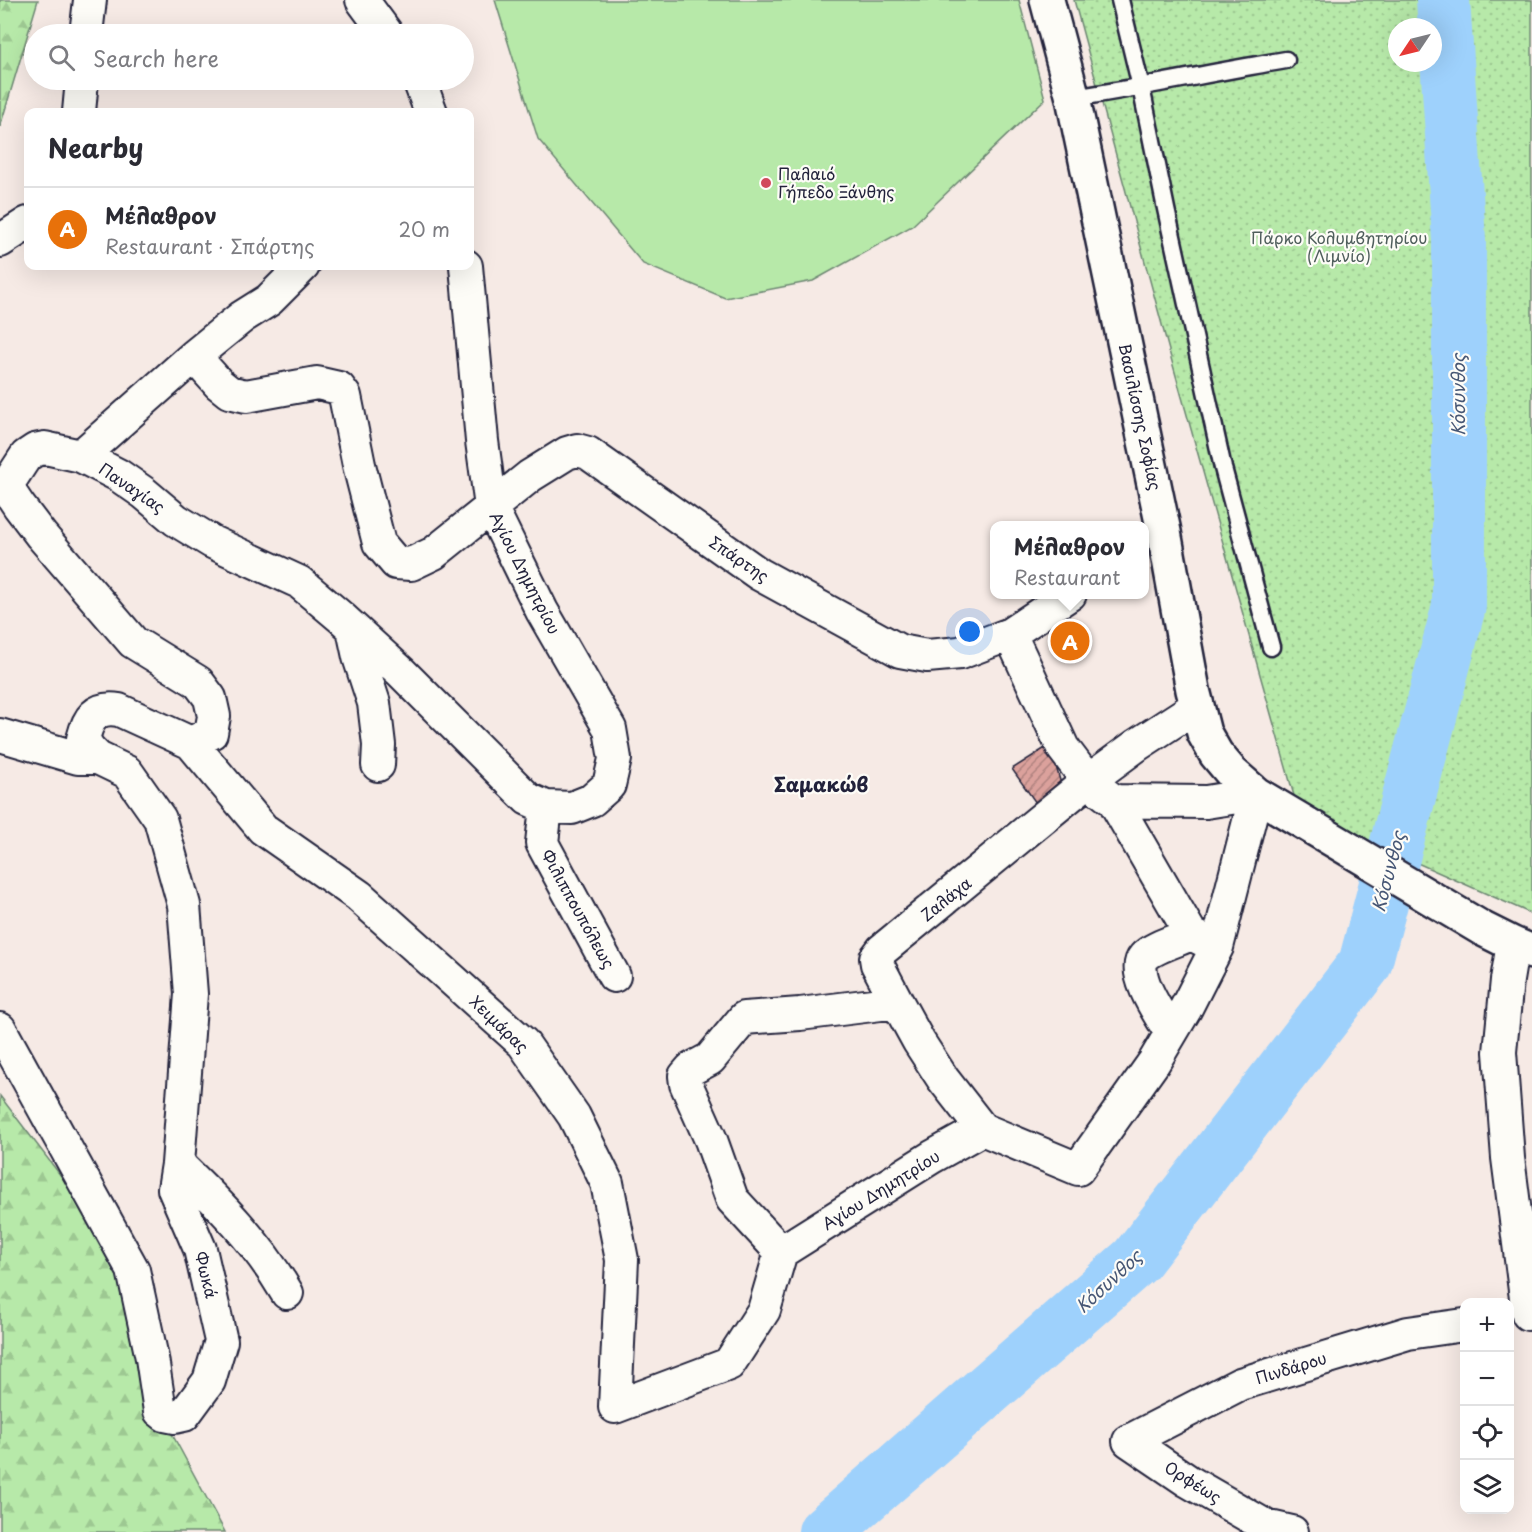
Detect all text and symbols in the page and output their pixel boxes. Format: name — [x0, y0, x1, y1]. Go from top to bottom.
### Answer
north arrow — [1388, 18, 1442, 72]
search box — [24, 24, 474, 90]
icon: search — [45, 41, 78, 74]
text: Search here — [93, 41, 219, 74]
text: Nearby — [48, 128, 143, 167]
place label: Παλαιό Γήπεδο Ξάνθης — [778, 161, 895, 203]
marker: Παλαιό Γήπεδο Ξάνθης — [759, 176, 773, 190]
text: Μέλαθρον — [105, 198, 217, 231]
text: A — [60, 214, 75, 244]
text: 20 m — [398, 214, 450, 244]
park label: Πάρκο Κολυμβητηρίου (Λιμνίο) — [1251, 225, 1427, 267]
text: Restaurant · Σπάρτης — [105, 231, 315, 261]
street label: Βασιλίσσης Σοφίας — [1114, 341, 1168, 492]
water label: Κόσυνθος — [1444, 352, 1471, 436]
street label: Παναγίας — [95, 456, 170, 518]
street label: Αγίου Δημητρίου — [485, 507, 567, 638]
popup — [990, 521, 1149, 599]
street label: Σπάρτης — [705, 529, 774, 587]
text: Μέλαθρον — [1014, 529, 1125, 562]
text: Restaurant — [1014, 562, 1121, 592]
your location — [955, 617, 984, 646]
pin: A — [1050, 618, 1090, 664]
district label: Σαμακώβ — [774, 769, 868, 799]
water label: Κόσυνθος — [1364, 827, 1412, 915]
street label: Φιλιππουπόλεως — [536, 845, 622, 972]
street label: Ζαλάχα — [915, 870, 976, 926]
street label: Χειμάρας — [465, 989, 535, 1058]
street label: Αγίου Δημητρίου — [817, 1143, 944, 1235]
water label: Κόσυνθος — [1069, 1242, 1148, 1319]
street label: Φωκά — [190, 1249, 224, 1301]
map controls — [1460, 1298, 1514, 1514]
button: + — [1460, 1298, 1514, 1352]
street label: Πινδάρου — [1252, 1345, 1329, 1389]
button: − — [1460, 1352, 1514, 1406]
button: locate — [1460, 1406, 1514, 1460]
street label: Ορφέως — [1160, 1454, 1227, 1508]
button: layers — [1460, 1460, 1514, 1514]

